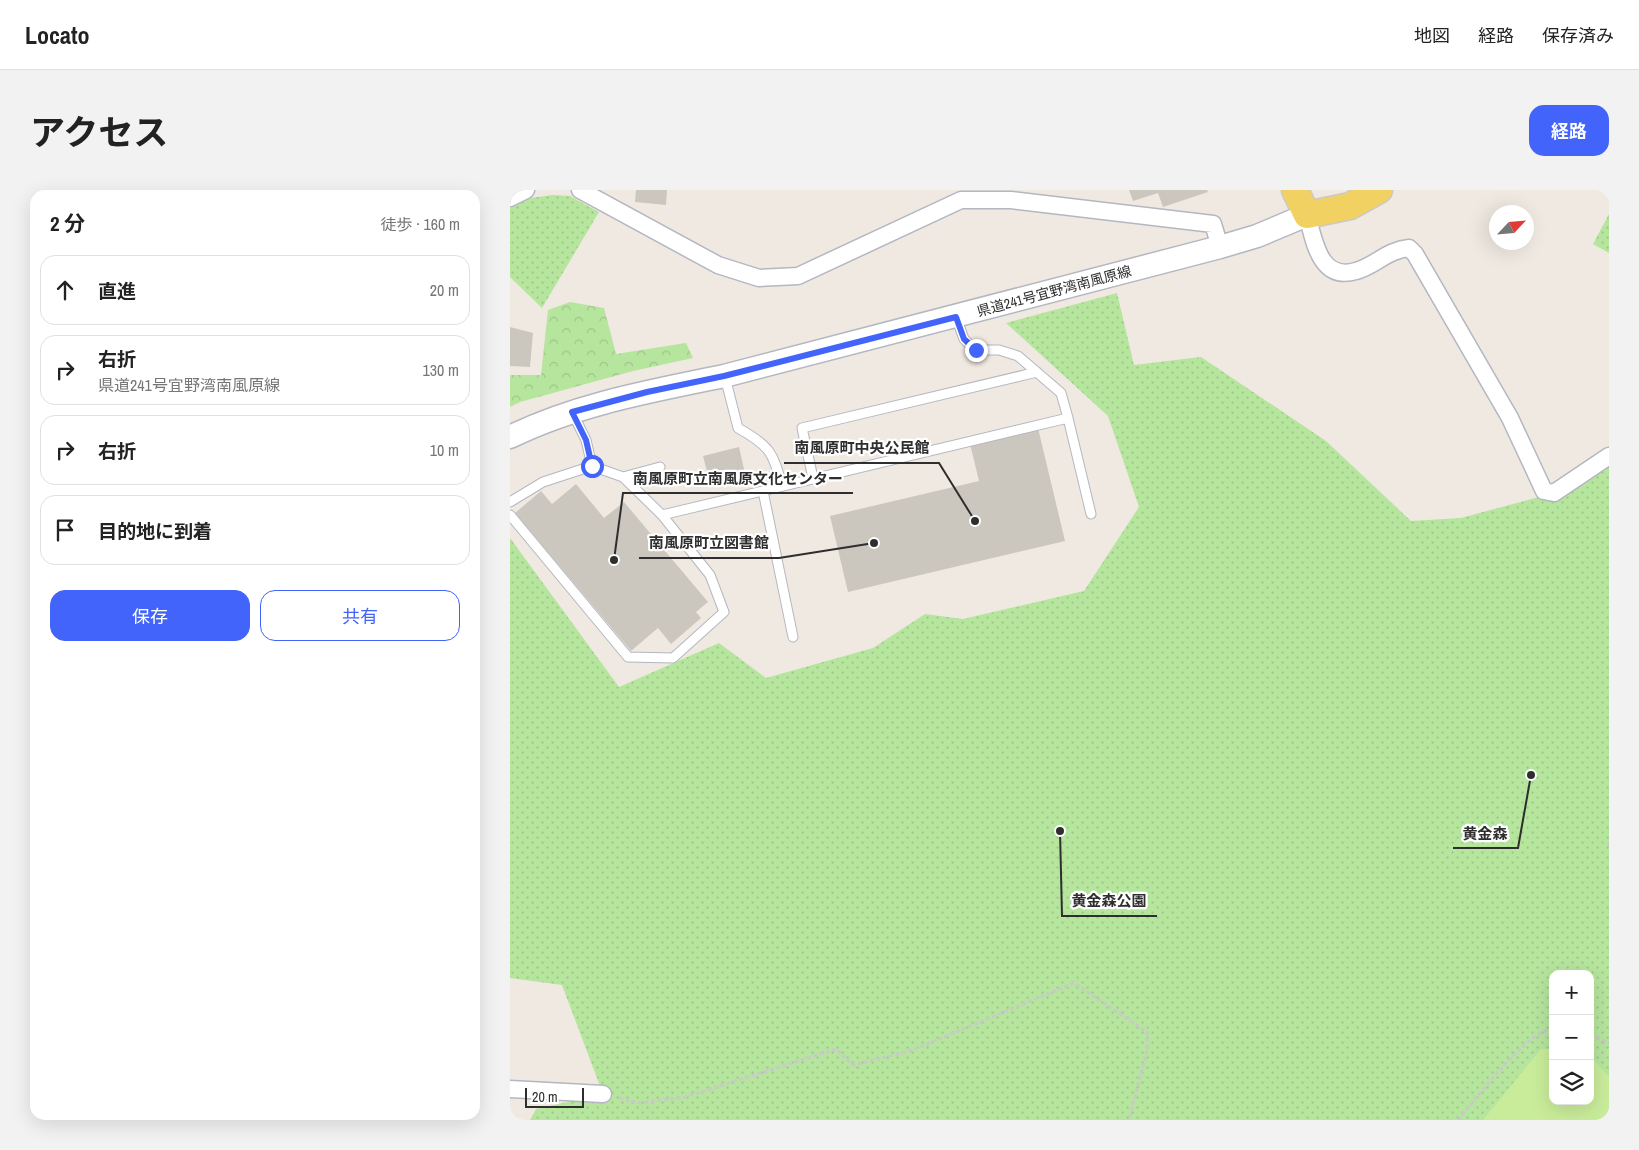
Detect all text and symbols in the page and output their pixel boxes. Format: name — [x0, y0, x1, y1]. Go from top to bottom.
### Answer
text: Locato — [25, 19, 90, 51]
text: 地図 — [1414, 23, 1450, 48]
text: 経路 — [1478, 23, 1514, 48]
text: 保存済み — [1542, 23, 1614, 48]
button: 経路 — [1529, 105, 1609, 156]
text: アクセス — [30, 109, 168, 156]
north arrow — [1489, 205, 1534, 250]
text: 2 分 — [50, 209, 85, 238]
text: 徒歩 · 160 m — [381, 213, 460, 235]
street label: 県道241号宜野湾南風原線 — [975, 262, 1133, 320]
icon: ahead — [51, 276, 79, 304]
text: 直進 — [98, 278, 136, 304]
text: 20 m — [430, 279, 459, 301]
route end — [965, 339, 988, 362]
text: 右折 — [98, 346, 136, 372]
icon: right — [51, 356, 79, 384]
text: 130 m — [423, 359, 459, 381]
text: 県道241号宜野湾南風原線 — [98, 374, 280, 396]
callout: 南風原町中央公民館 — [784, 433, 939, 463]
icon: right — [51, 436, 79, 464]
text: 南風原町中央公民館 — [794, 437, 930, 458]
text: 右折 — [98, 438, 136, 464]
text: 10 m — [430, 439, 459, 461]
route start — [581, 455, 604, 478]
callout: 南風原町立南風原文化センター — [623, 463, 853, 493]
text: 南風原町立南風原文化センター — [633, 468, 843, 489]
icon: arrive — [51, 516, 79, 544]
text: 目的地に到着 — [98, 518, 212, 544]
callout: 南風原町立図書館 — [639, 528, 779, 558]
text: 南風原町立図書館 — [649, 532, 769, 553]
button: 保存 — [50, 590, 250, 641]
button: 共有 — [260, 590, 460, 641]
callout: 黄金森 — [1453, 818, 1518, 848]
text: 黄金森 — [1462, 823, 1508, 844]
callout: 黄金森公園 — [1062, 886, 1157, 916]
text: 黄金森公園 — [1071, 890, 1147, 911]
map controls — [1549, 970, 1594, 1105]
button: + — [1549, 970, 1594, 1015]
button: − — [1549, 1015, 1594, 1060]
button: layers — [1549, 1060, 1594, 1105]
scale bar — [525, 1085, 584, 1108]
text: 20 m — [532, 1088, 558, 1106]

